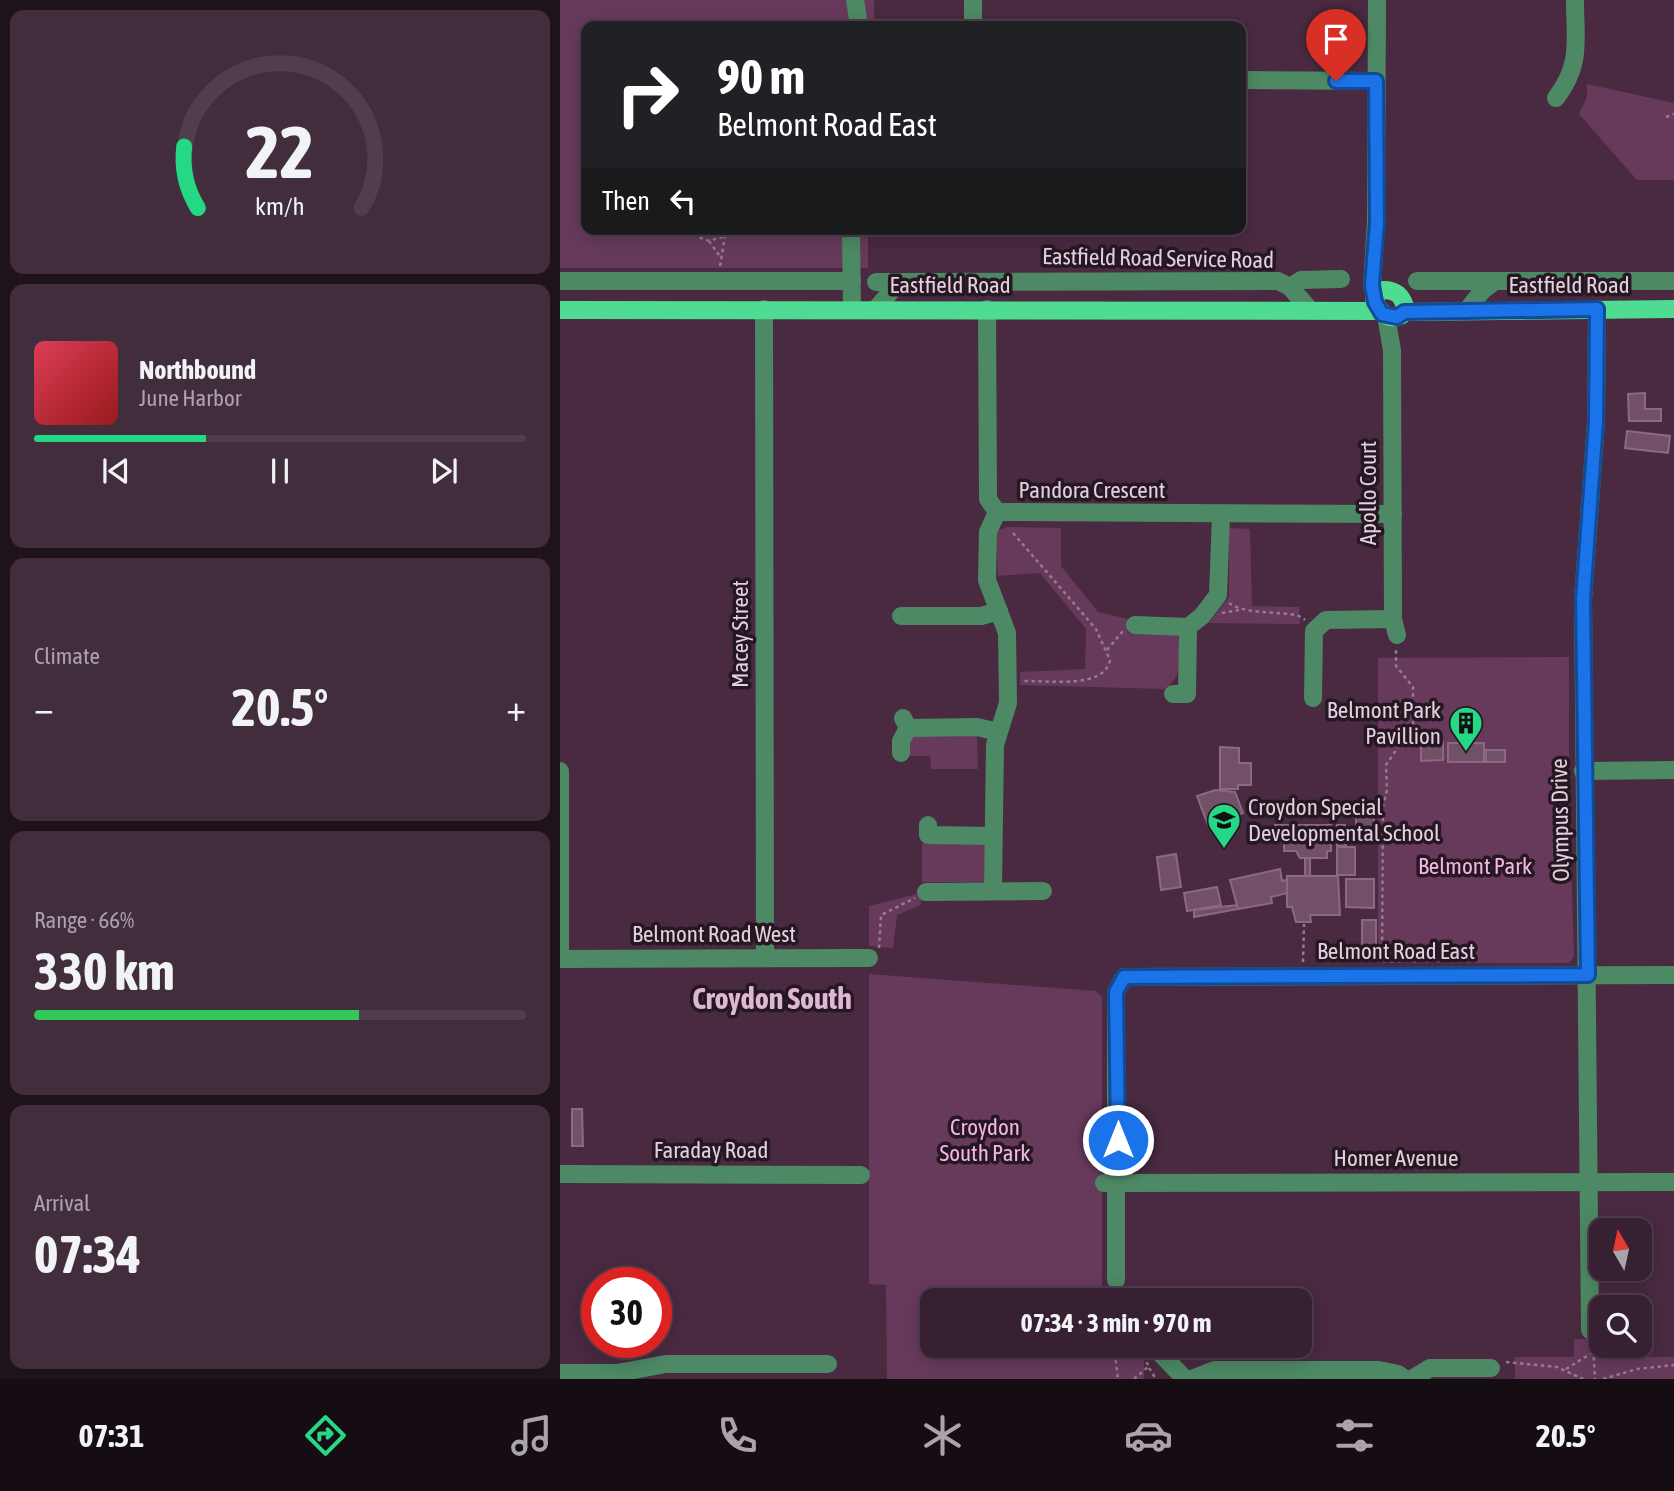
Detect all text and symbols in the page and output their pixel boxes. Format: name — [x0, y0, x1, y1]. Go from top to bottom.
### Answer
pin — [1306, 9, 1366, 81]
icon: arrive — [1317, 20, 1355, 58]
text: 90 m — [717, 48, 805, 104]
icon: right — [602, 49, 693, 140]
text: Belmont Road East — [717, 106, 937, 143]
text: 22 — [246, 110, 314, 193]
icon: left — [664, 182, 702, 220]
text: Then — [602, 186, 650, 216]
text: km/h — [255, 192, 305, 220]
street label: Eastfield Road Service Road — [1042, 243, 1274, 273]
street label: Eastfield Road — [889, 272, 1011, 298]
street label: Eastfield Road — [1508, 272, 1630, 298]
text: Northbound — [139, 355, 256, 385]
text: June Harbor — [139, 385, 242, 411]
street label: Apollo Court — [1355, 441, 1381, 545]
icon: previous — [97, 452, 135, 490]
icon: pause — [261, 452, 299, 490]
icon: next — [425, 452, 463, 490]
street label: Pandora Crescent — [1019, 477, 1165, 503]
street label: Macey Street — [727, 580, 753, 688]
text: Climate — [34, 643, 100, 669]
text: 20.5° — [232, 677, 328, 737]
text: − — [34, 686, 54, 729]
text: + — [506, 686, 526, 729]
place label: Belmont Park Pavillion — [1327, 697, 1441, 749]
building icon: Belmont Park Pavillion — [1447, 704, 1485, 753]
street label: Olympus Drive — [1546, 758, 1574, 882]
place label: Croydon Special Developmental School — [1248, 794, 1440, 846]
school or university icon: Croydon Special Developmental School — [1205, 801, 1243, 850]
park label: Belmont Park — [1418, 853, 1532, 879]
text: Range · 66% — [34, 907, 134, 933]
street label: Belmont Road West — [632, 921, 796, 947]
street label: Belmont Road East — [1317, 938, 1475, 964]
text: 330 km — [34, 941, 175, 1001]
district label: Croydon South — [692, 981, 852, 1015]
position arrow — [1081, 1103, 1155, 1177]
park label: Croydon South Park — [940, 1114, 1030, 1166]
street label: Faraday Road — [654, 1137, 768, 1163]
street label: Homer Avenue — [1334, 1145, 1458, 1171]
text: Arrival — [34, 1190, 90, 1216]
north arrow — [1589, 1218, 1652, 1281]
map controls — [1589, 1218, 1652, 1358]
text: 07:34 — [34, 1224, 141, 1284]
speed limit sign: 30 — [581, 1267, 672, 1358]
button: search — [1589, 1295, 1652, 1358]
text: 07:34 · 3 min · 970 m — [1021, 1308, 1211, 1338]
icon: directions — [301, 1411, 350, 1460]
icon: music — [507, 1411, 556, 1460]
icon: phone — [713, 1411, 762, 1460]
icon: climate — [918, 1411, 967, 1460]
icon: car — [1124, 1411, 1173, 1460]
icon: filters — [1330, 1411, 1379, 1460]
text: 07:31 — [78, 1417, 144, 1454]
text: 20.5° — [1536, 1417, 1595, 1454]

